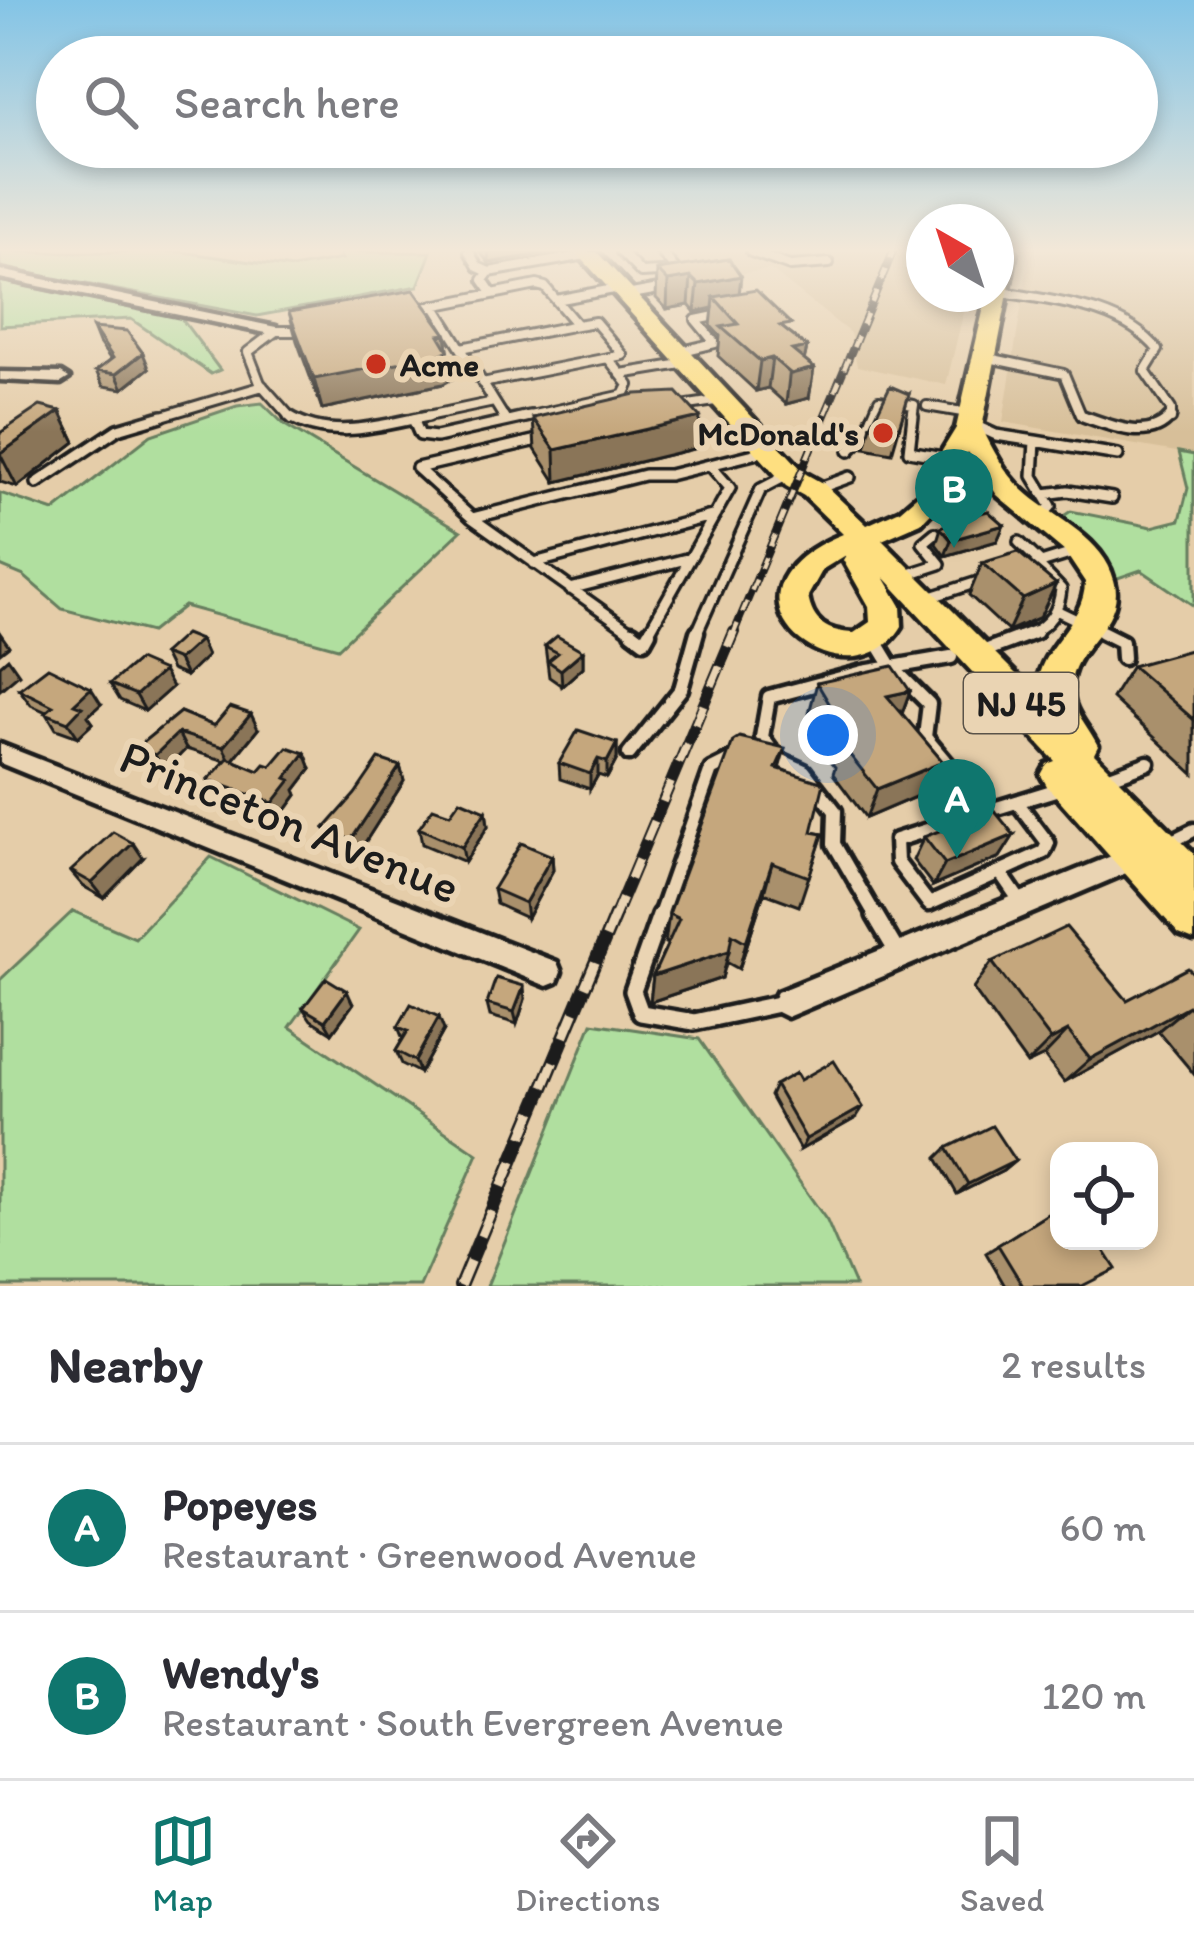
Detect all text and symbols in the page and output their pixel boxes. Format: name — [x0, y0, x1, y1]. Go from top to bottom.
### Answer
search box — [36, 36, 1158, 168]
icon: search — [78, 69, 144, 135]
text: Search here — [174, 75, 400, 129]
north arrow — [906, 204, 1014, 312]
place label: Acme — [399, 345, 479, 384]
marker: Acme — [363, 351, 389, 377]
place label: McDonald's — [698, 414, 859, 453]
marker: McDonald's — [870, 420, 896, 446]
pin: B — [915, 449, 993, 548]
road number: NJ 45 — [964, 673, 1078, 733]
your location — [798, 705, 858, 765]
street label: Princeton Avenue — [112, 727, 468, 915]
pin: A — [918, 759, 996, 858]
map controls — [1050, 1142, 1158, 1250]
button: locate — [1050, 1142, 1158, 1250]
text: Nearby — [48, 1334, 203, 1395]
text: 2 results — [1001, 1341, 1146, 1388]
text: Popeyes — [162, 1477, 318, 1531]
text: A — [75, 1504, 99, 1551]
text: 60 m — [1060, 1504, 1146, 1551]
text: Restaurant · Greenwood Avenue — [162, 1531, 697, 1578]
text: Wendy's — [162, 1645, 320, 1699]
text: B — [74, 1672, 100, 1719]
text: 120 m — [1042, 1672, 1146, 1719]
text: Restaurant · South Evergreen Avenue — [162, 1699, 784, 1746]
tab: Map — [150, 1808, 216, 1919]
tab: Directions — [515, 1808, 660, 1919]
tab: Saved — [960, 1808, 1044, 1919]

